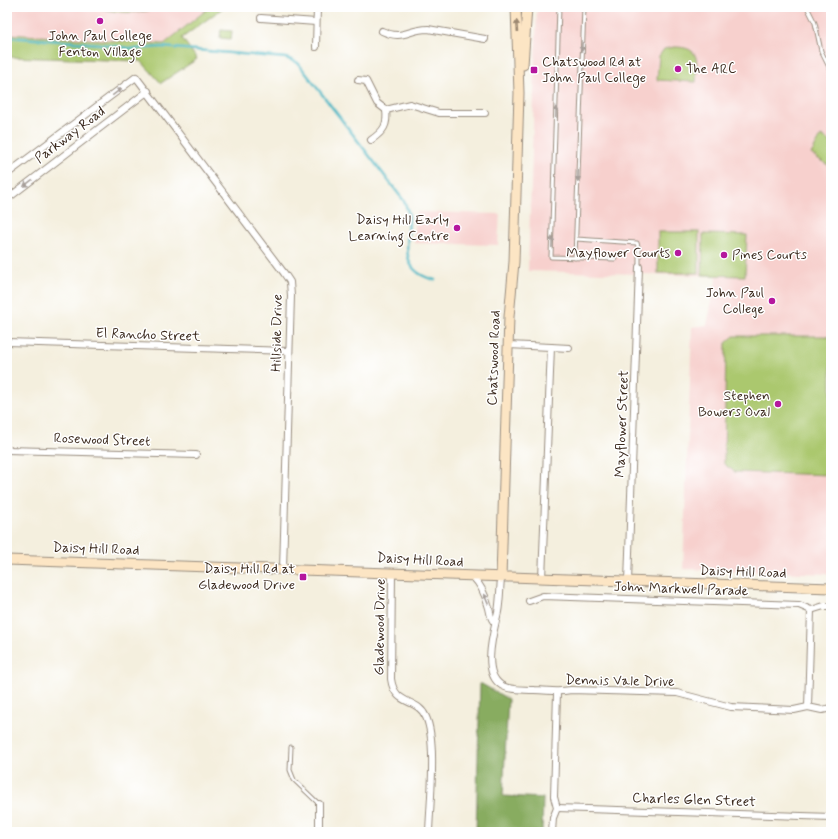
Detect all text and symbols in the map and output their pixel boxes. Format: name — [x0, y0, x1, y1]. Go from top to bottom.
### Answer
marker: John Paul College Fenton Village — [95, 16, 105, 26]
one-way arrow — [514, 20, 521, 32]
place label: John Paul College Fenton Village — [48, 27, 152, 63]
one-way arrow — [579, 40, 586, 52]
place label: Chatswood Rd at John Paul College — [542, 53, 646, 88]
place label: The ARC — [686, 60, 736, 78]
marker: The ARC — [673, 64, 683, 74]
marker: Chatswood Rd at John Paul College — [529, 65, 539, 75]
one-way arrow — [111, 88, 122, 96]
street label: Parkway Road — [31, 103, 109, 167]
one-way arrow — [553, 105, 559, 118]
one-way arrow — [575, 170, 581, 183]
one-way arrow — [22, 178, 33, 187]
place label: Daisy Hill Early Learning Centre — [349, 211, 449, 247]
marker: Daisy Hill Early Learning Centre — [452, 223, 462, 233]
one-way arrow — [549, 235, 555, 248]
place label: Mayflower Courts — [566, 244, 670, 262]
place label: Pines Courts — [732, 246, 807, 264]
marker: Mayflower Courts — [673, 248, 683, 258]
marker: Pines Courts — [719, 250, 729, 260]
place label: John Paul College — [705, 284, 764, 318]
street label: Hillside Drive — [267, 294, 287, 372]
marker: John Paul College — [767, 296, 777, 306]
street label: Chatswood Road — [483, 310, 505, 406]
street label: El Rancho Street — [95, 324, 201, 346]
street label: Mayflower Street — [611, 370, 633, 478]
place label: Stephen Bowers Oval — [698, 387, 770, 421]
marker: Stephen Bowers Oval — [773, 399, 783, 409]
street label: Rosewood Street — [53, 429, 151, 451]
street label: Daisy Hill Road — [52, 538, 140, 560]
street label: Daisy Hill Road — [376, 549, 464, 571]
place label: Daisy Hill Rd at Gladewood Drive — [198, 560, 295, 594]
street label: Daisy Hill Road — [699, 561, 787, 583]
marker: Daisy Hill Rd at Gladewood Drive — [298, 572, 308, 582]
street label: Gladewood Drive — [370, 578, 390, 676]
street label: John Markwell Parade — [613, 578, 749, 600]
one-way arrow — [483, 593, 489, 604]
street label: Dennis Vale Drive — [565, 671, 675, 691]
street label: Charles Glen Street — [632, 789, 757, 811]

